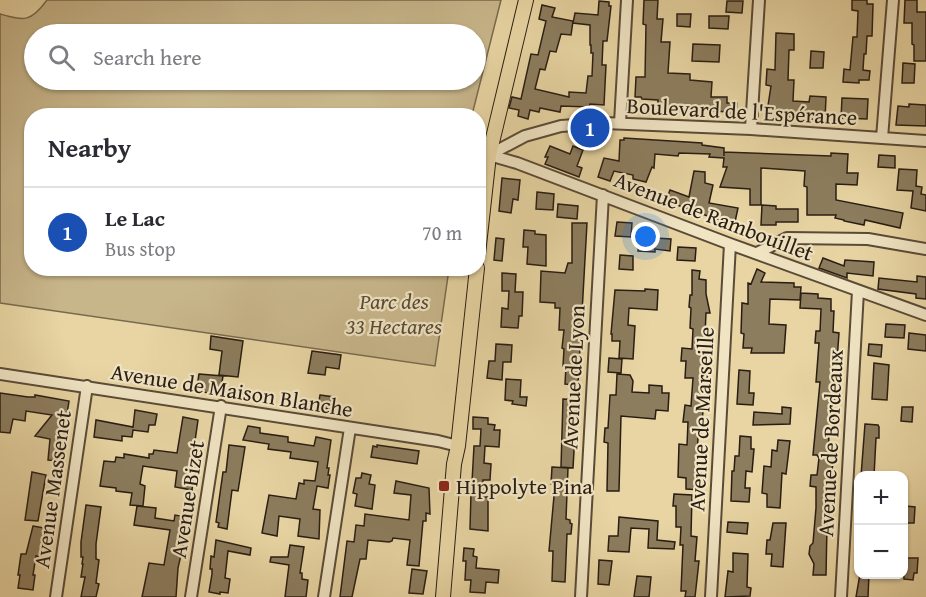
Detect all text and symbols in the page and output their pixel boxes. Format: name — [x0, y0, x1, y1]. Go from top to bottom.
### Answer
search box — [24, 24, 486, 90]
icon: search — [45, 41, 78, 74]
text: Search here — [93, 41, 202, 73]
street label: Boulevard de l'Espérance — [626, 89, 858, 133]
pin: 1 — [570, 106, 610, 150]
text: Nearby — [48, 128, 131, 167]
street label: Avenue de Rambouillet — [610, 163, 819, 269]
text: Le Lac — [105, 202, 165, 234]
text: 1 — [62, 218, 73, 247]
text: 70 m — [422, 218, 462, 247]
your location — [631, 222, 660, 251]
text: Bus stop — [105, 234, 176, 263]
park label: Parc des 33 Hectares — [345, 285, 442, 342]
street label: Avenue de Lyon — [553, 304, 593, 450]
street label: Avenue de Marseille — [680, 326, 722, 512]
street label: Avenue de Bordeaux — [809, 348, 851, 537]
street label: Avenue de Maison Blanche — [109, 355, 355, 425]
street label: Avenue Massenet — [25, 408, 79, 570]
street label: Avenue Bizet — [162, 438, 212, 560]
place label: Hippolyte Pina — [456, 470, 593, 502]
map controls — [854, 471, 908, 579]
button: + — [854, 471, 908, 525]
marker: Hippolyte Pina — [437, 479, 451, 493]
button: − — [854, 525, 908, 579]

